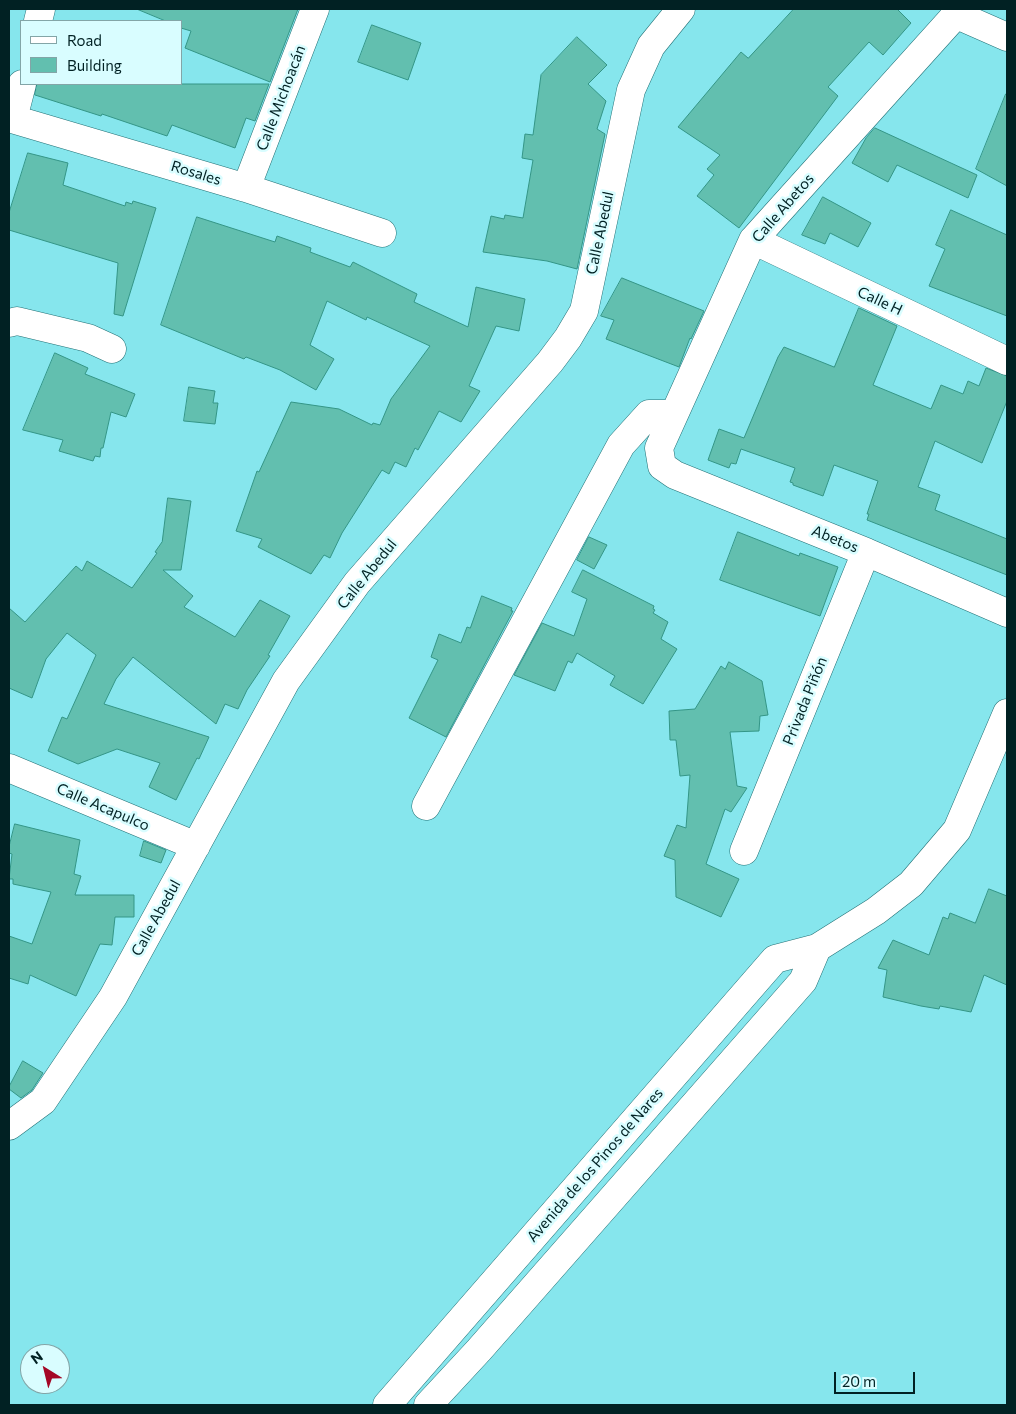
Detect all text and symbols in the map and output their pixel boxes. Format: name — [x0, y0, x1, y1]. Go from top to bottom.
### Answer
legend — [20, 20, 182, 85]
text: Road — [67, 31, 102, 49]
street label: Calle Michoacán — [253, 43, 309, 153]
text: Building — [67, 56, 122, 74]
street label: Rosales — [169, 157, 223, 189]
street label: Calle Abetos — [748, 170, 818, 246]
street label: Calle Abedul — [582, 190, 618, 276]
street label: Calle H — [855, 283, 905, 319]
street label: Abetos — [809, 522, 861, 556]
street label: Calle Abedul — [333, 535, 401, 613]
street label: Privada Piñón — [779, 654, 831, 748]
street label: Calle Acapulco — [54, 779, 152, 835]
street label: Calle Abedul — [128, 877, 184, 959]
street label: Avenida de los Pinos de Nares — [523, 1084, 667, 1246]
north arrow — [20, 1344, 70, 1394]
text: N — [27, 1347, 46, 1367]
scale bar — [836, 1362, 917, 1394]
text: 20 m — [842, 1372, 876, 1390]

